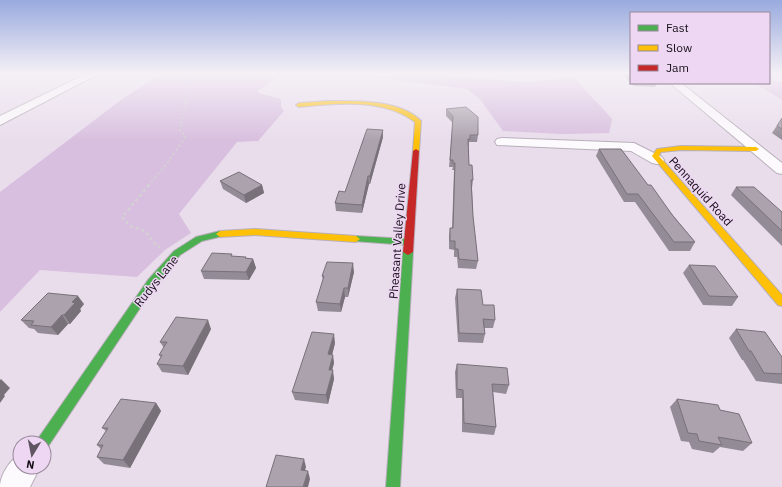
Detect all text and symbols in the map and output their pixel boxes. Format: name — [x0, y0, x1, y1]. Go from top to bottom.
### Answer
legend — [630, 12, 770, 84]
text: Fast — [666, 20, 689, 35]
text: Slow — [666, 40, 692, 55]
text: Jam — [666, 60, 689, 75]
street label: Pennaquid Road — [666, 153, 736, 229]
street label: Pheasant Valley Drive — [385, 182, 409, 299]
street label: Rudys Lane — [131, 252, 182, 310]
north arrow — [12, 435, 52, 475]
text: N — [25, 457, 35, 472]

